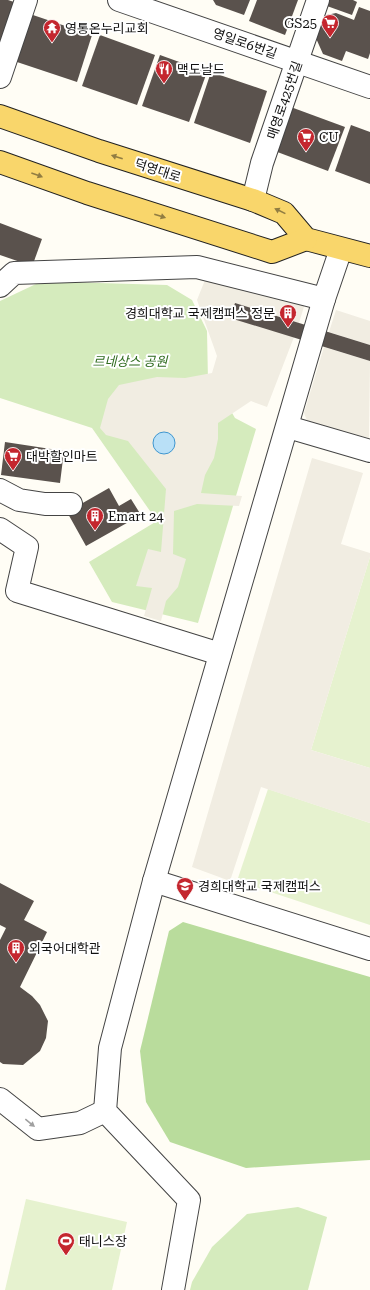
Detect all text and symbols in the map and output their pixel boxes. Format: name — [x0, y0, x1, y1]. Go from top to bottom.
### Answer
supermarket icon: GS25 — [320, 13, 340, 38]
place label: GS25 — [284, 16, 317, 31]
temple icon: 영통온누리교회 — [42, 18, 62, 43]
place label: 영통온누리교회 — [65, 21, 149, 36]
street label: 영일로6번길 — [211, 25, 279, 61]
restaurant icon: 맥도날드 — [154, 59, 174, 84]
street label: 매영로425번길 — [264, 59, 305, 141]
place label: 맥도날드 — [177, 62, 225, 77]
supermarket icon: CU — [296, 127, 316, 152]
place label: CU — [319, 130, 339, 145]
one-way arrow — [111, 154, 123, 160]
street label: 덕영대로 — [133, 156, 183, 185]
one-way arrow — [31, 172, 43, 178]
one-way arrow — [274, 208, 286, 214]
one-way arrow — [154, 213, 166, 219]
building icon: 경희대학교 국제캠퍼스 정문 — [278, 303, 298, 328]
place label: 경희대학교 국제캠퍼스 정문 — [125, 306, 275, 321]
park label: 르네상스 공원 — [92, 354, 169, 369]
supermarket icon: 대박할인마트 — [3, 446, 23, 471]
place label: 대박할인마트 — [26, 449, 98, 464]
building icon: Emart 24 — [85, 506, 105, 531]
place label: Emart 24 — [108, 509, 164, 524]
school or university icon: 경희대학교 국제캠퍼스 — [175, 876, 195, 901]
place label: 경희대학교 국제캠퍼스 — [198, 879, 321, 894]
building icon: 외국어대학관 — [6, 938, 26, 963]
place label: 외국어대학관 — [29, 941, 101, 956]
one-way arrow — [25, 1119, 36, 1128]
sports icon: 태니스장 — [56, 1231, 76, 1256]
place label: 태니스장 — [79, 1234, 127, 1249]

